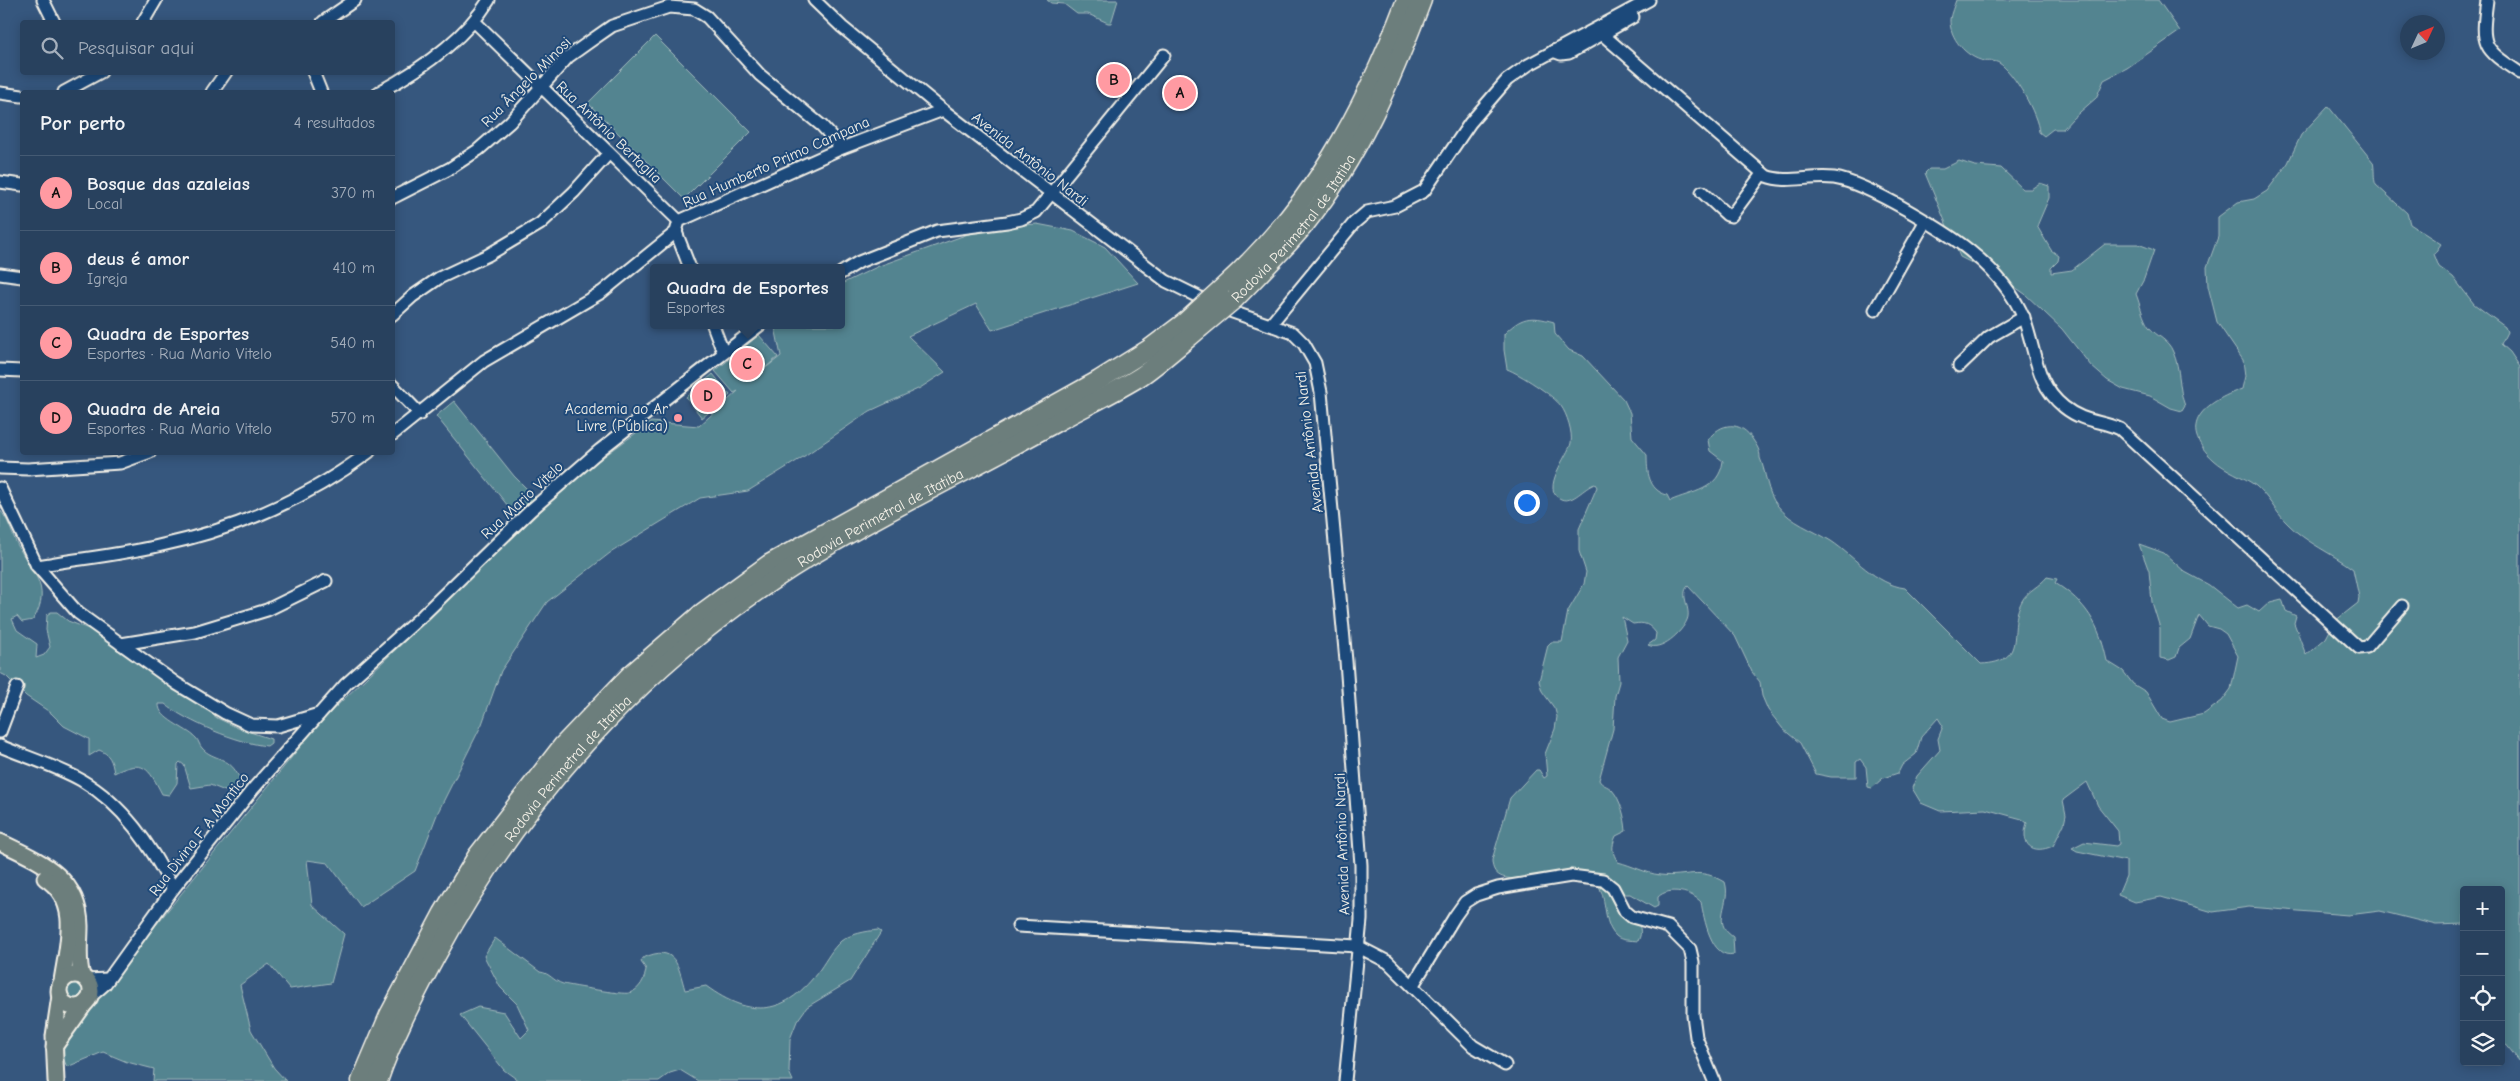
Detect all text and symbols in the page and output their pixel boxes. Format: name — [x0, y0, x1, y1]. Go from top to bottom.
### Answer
north arrow — [2400, 15, 2445, 60]
search box — [20, 20, 395, 75]
street label: Rua Ângelo Minosi — [477, 33, 575, 131]
icon: search — [38, 34, 66, 62]
text: Pesquisar aqui — [78, 37, 194, 59]
pin: B — [1098, 61, 1130, 99]
pin: A — [1164, 74, 1196, 112]
street label: Rua Antônio Bertaglia — [553, 77, 665, 187]
street label: Avenida Antônio Nardi — [968, 108, 1092, 210]
text: Por perto — [40, 111, 125, 135]
street label: Rua Humberto Primo Campana — [680, 113, 872, 211]
text: 4 resultados — [294, 114, 375, 132]
street label: Rodovia Perimetral de Itatiba — [1227, 151, 1359, 306]
text: Bosque das azaleias — [87, 173, 250, 195]
text: A — [52, 184, 60, 202]
text: 370 m — [331, 184, 375, 202]
text: Local — [87, 195, 123, 213]
text: deus é amor — [87, 248, 189, 270]
text: B — [51, 259, 61, 277]
text: 410 m — [333, 259, 375, 277]
popup — [650, 264, 845, 329]
text: Igreja — [87, 270, 128, 288]
text: Quadra de Esportes — [666, 277, 829, 299]
text: Esportes — [666, 299, 725, 317]
text: Quadra de Esportes — [87, 323, 249, 345]
text: C — [51, 334, 61, 352]
text: 540 m — [330, 334, 375, 352]
text: Esportes · Rua Mario Vitelo — [87, 345, 272, 363]
pin: C — [731, 345, 763, 383]
street label: Avenida Antônio Nardi — [1291, 370, 1327, 514]
pin: D — [692, 377, 724, 415]
text: Quadra de Areia — [87, 398, 220, 420]
place label: Academia ao Ar Livre (Pública) — [565, 400, 668, 435]
text: D — [51, 409, 61, 427]
text: 570 m — [330, 409, 375, 427]
marker: Academia ao Ar Livre (Pública) — [672, 412, 684, 424]
text: Esportes · Rua Mario Vitelo — [87, 420, 272, 438]
street label: Rua Mario Vitelo — [477, 457, 567, 543]
street label: Rodovia Perimetral de Itatiba — [794, 465, 966, 571]
your location — [1514, 490, 1540, 516]
street label: Rodovia Perimetral de Itatiba — [501, 692, 635, 845]
street label: Rua Divina F A Montico — [145, 769, 253, 899]
street label: Avenida Antônio Nardi — [1331, 772, 1353, 916]
map controls — [2460, 886, 2505, 1066]
button: + — [2460, 886, 2505, 931]
button: − — [2460, 931, 2505, 976]
button: locate — [2460, 976, 2505, 1021]
button: layers — [2460, 1021, 2505, 1066]

